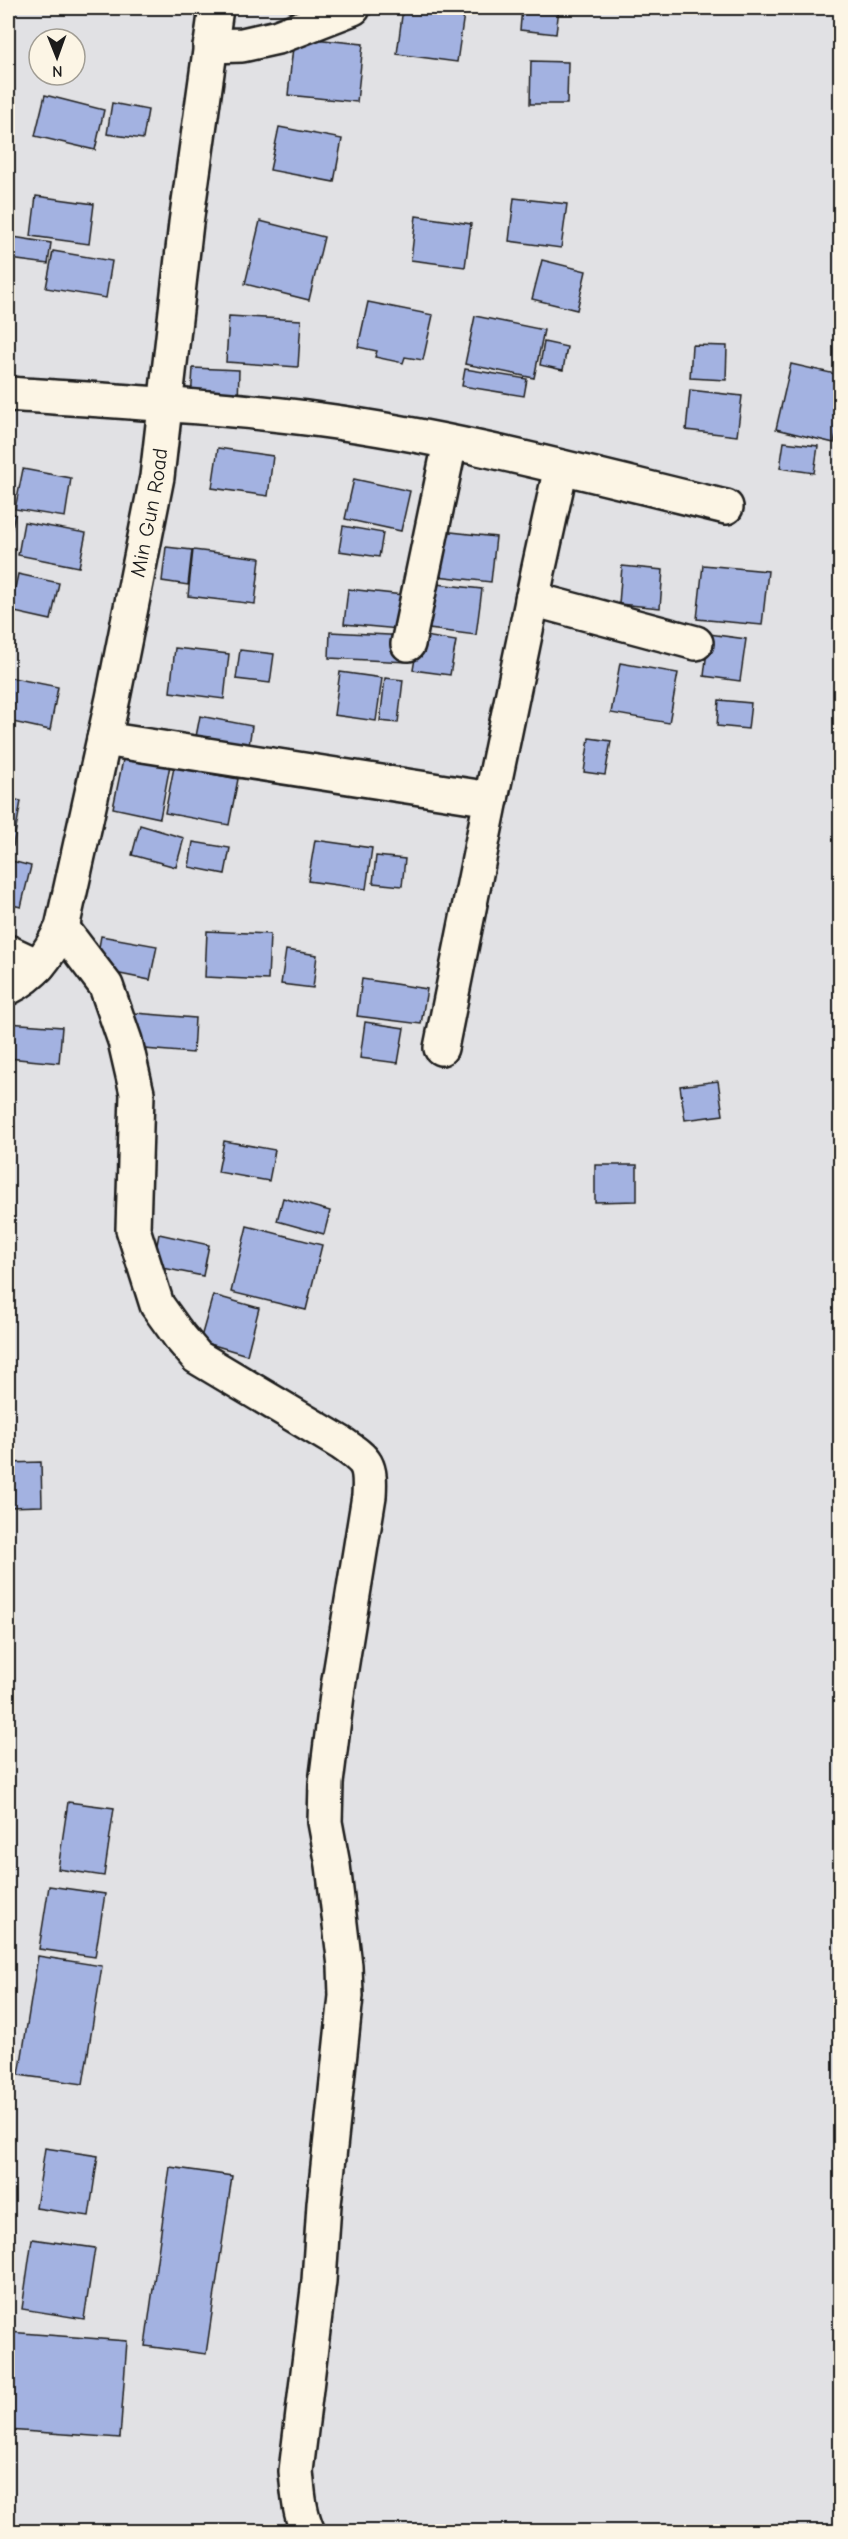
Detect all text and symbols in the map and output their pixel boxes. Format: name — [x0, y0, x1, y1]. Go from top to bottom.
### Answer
north arrow — [27, 27, 87, 87]
text: N — [52, 62, 63, 80]
street label: Min Gun Road — [125, 447, 172, 579]

